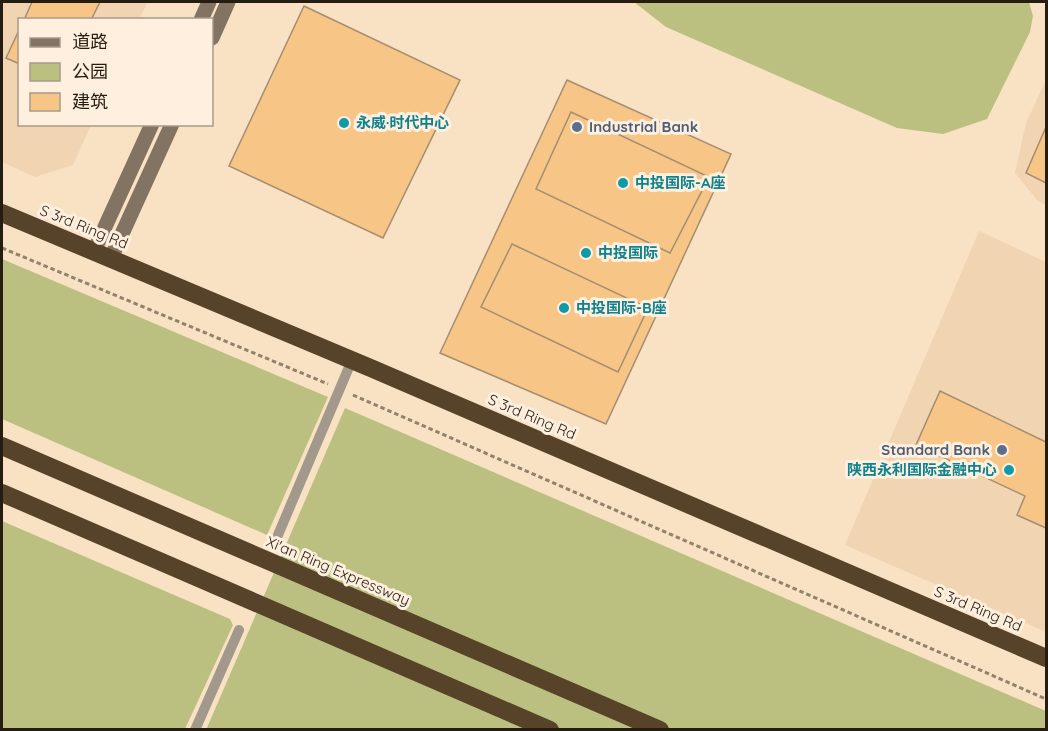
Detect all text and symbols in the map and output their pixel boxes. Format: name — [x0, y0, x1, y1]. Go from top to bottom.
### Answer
legend — [18, 18, 213, 126]
text: 道路 — [72, 30, 108, 53]
text: 公园 — [72, 60, 108, 83]
text: 建筑 — [72, 90, 108, 113]
place label: 永威·时代中心 — [356, 113, 449, 132]
marker: 永威·时代中心 — [337, 116, 351, 130]
place label: Industrial Bank — [589, 117, 698, 136]
marker: Industrial Bank — [570, 120, 584, 134]
place label: 中投国际-A座 — [635, 173, 726, 192]
marker: 中投国际-A座 — [616, 176, 630, 190]
street label: S 3rd Ring Rd — [37, 200, 131, 253]
place label: 中投国际 — [598, 243, 658, 262]
marker: 中投国际 — [579, 246, 593, 260]
place label: 中投国际-B座 — [576, 298, 667, 317]
marker: 中投国际-B座 — [557, 301, 571, 315]
street label: S 3rd Ring Rd — [485, 390, 579, 444]
place label: Standard Bank — [881, 440, 990, 459]
marker: Standard Bank — [995, 443, 1009, 457]
place label: 陕西永利国际金融中心 — [847, 460, 997, 479]
marker: 陕西永利国际金融中心 — [1002, 463, 1016, 477]
street label: Xi'an Ring Expressway — [263, 532, 413, 609]
street label: S 3rd Ring Rd — [931, 582, 1025, 636]

